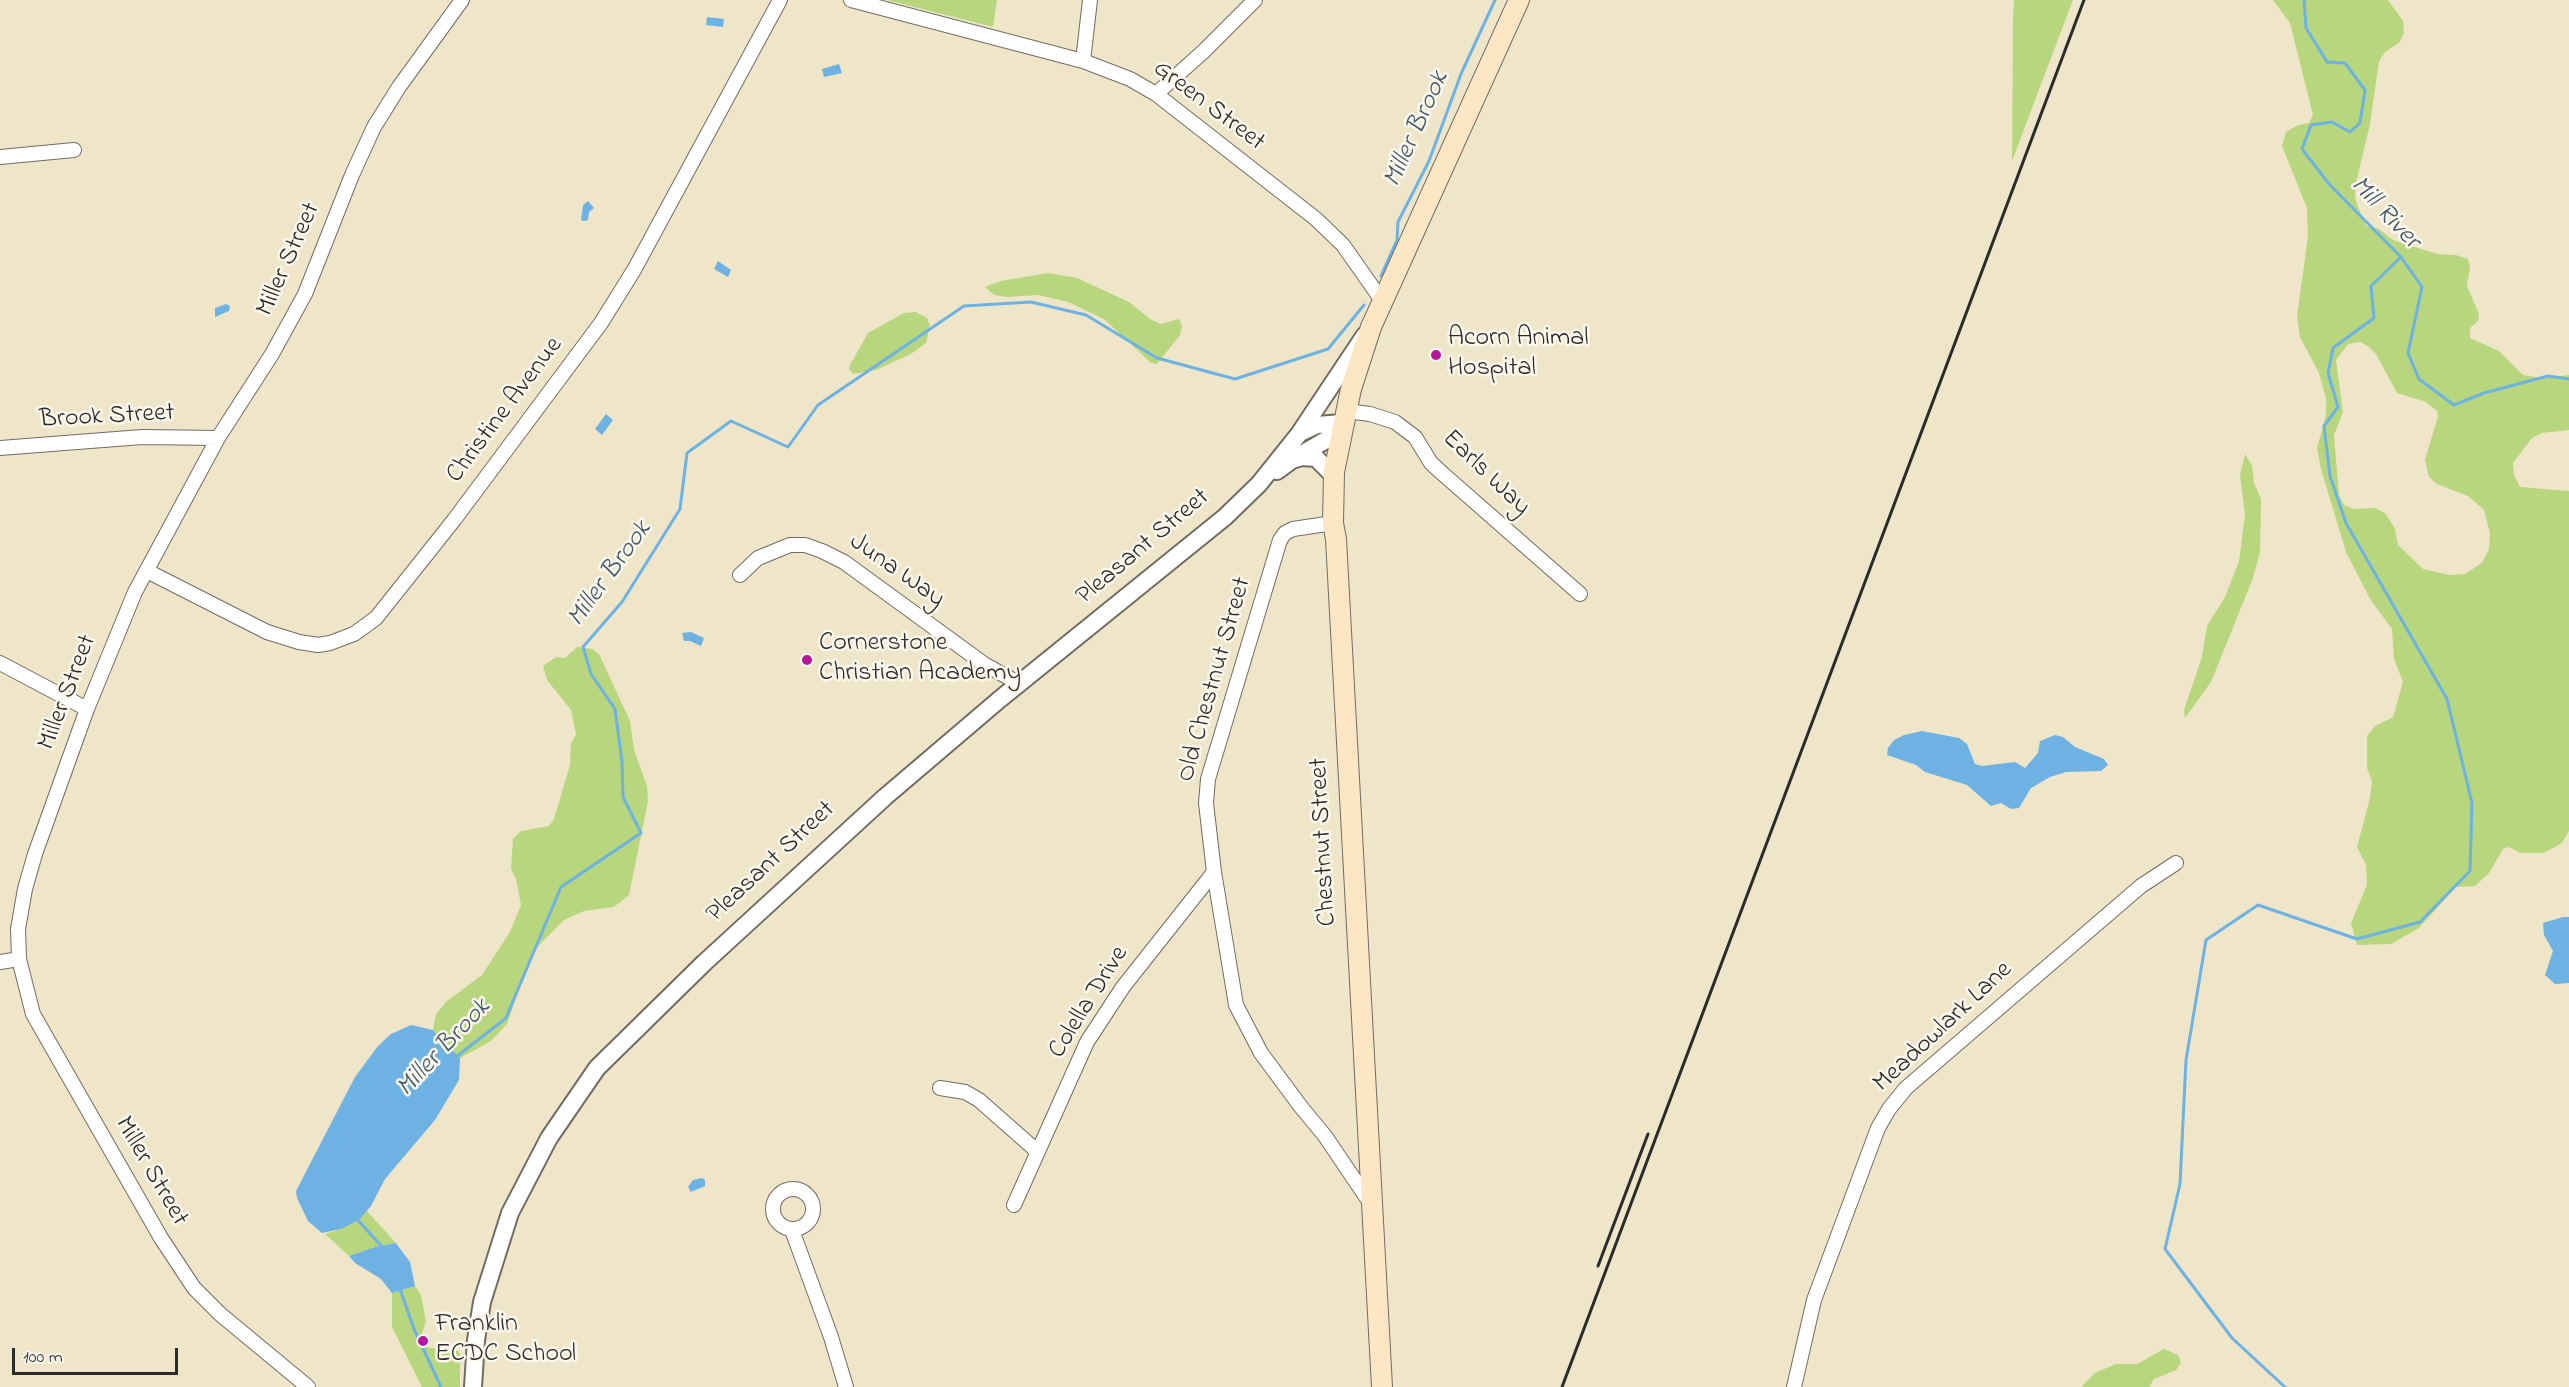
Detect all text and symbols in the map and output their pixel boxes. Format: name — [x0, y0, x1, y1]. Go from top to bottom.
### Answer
street label: Green Street — [1146, 55, 1270, 159]
water label: Miller Brook — [1378, 67, 1458, 193]
water label: Mill River — [2342, 171, 2426, 257]
street label: Miller Street — [251, 198, 329, 322]
place label: Acorn Animal Hospital — [1448, 324, 1589, 386]
street label: Christine Avenue — [441, 332, 571, 490]
marker: Acorn Animal Hospital — [1429, 348, 1443, 362]
street label: Brook Street — [39, 399, 175, 437]
street label: Earls Way — [1434, 424, 1536, 524]
street label: Pleasant Street — [1071, 483, 1217, 613]
water label: Miller Brook — [562, 516, 660, 634]
street label: Juna Way — [842, 528, 950, 616]
street label: Old Chestnut Street — [1172, 574, 1260, 786]
place label: Cornerstone Christian Academy — [819, 629, 1021, 690]
street label: Miller Street — [33, 631, 105, 755]
marker: Cornerstone Christian Academy — [800, 653, 814, 667]
street label: Chestnut Street — [1305, 757, 1345, 927]
street label: Pleasant Street — [701, 796, 843, 930]
street label: Colella Drive — [1043, 941, 1137, 1065]
street label: Meadowlark Lane — [1868, 956, 2020, 1100]
water label: Miller Brook — [391, 993, 499, 1105]
street label: Miller Street — [106, 1112, 194, 1232]
place label: Franklin ECDC School — [435, 1310, 576, 1372]
marker: Franklin ECDC School — [416, 1334, 430, 1348]
scale bar — [15, 1336, 182, 1374]
text: 100 m — [23, 1345, 63, 1371]

